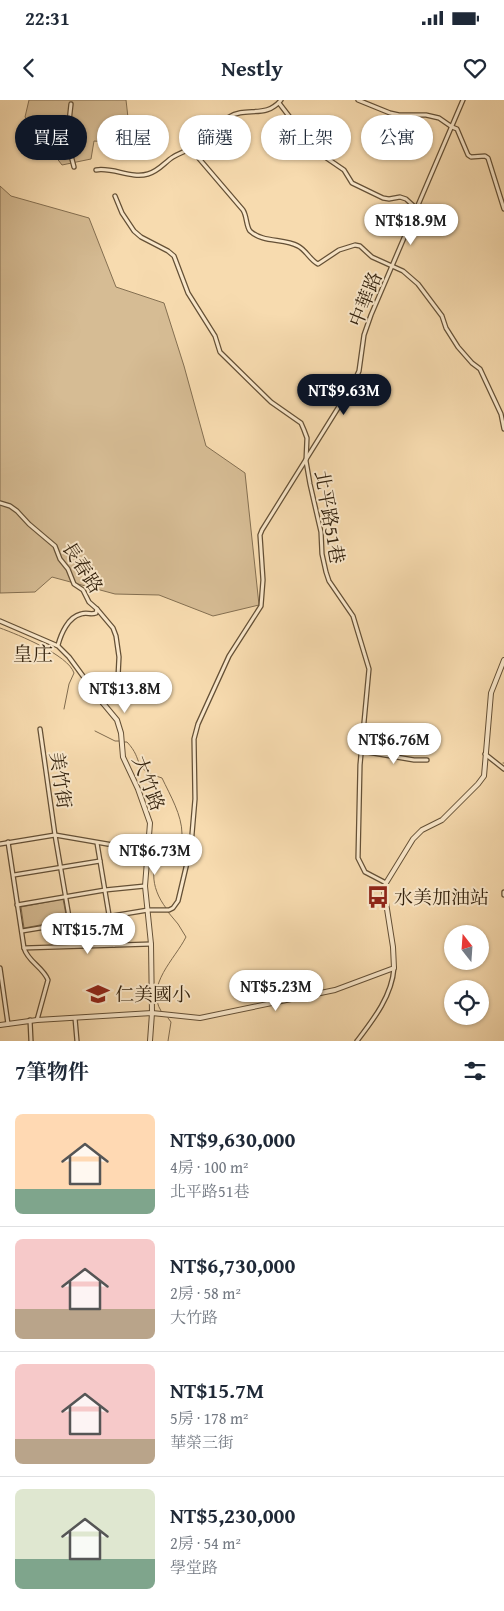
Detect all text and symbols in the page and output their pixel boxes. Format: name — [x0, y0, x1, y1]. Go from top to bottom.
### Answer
text: 22:31 — [25, 4, 70, 32]
text: Nestly — [221, 52, 283, 84]
icon: back — [15, 54, 43, 82]
icon: heart — [461, 54, 489, 82]
chip: 買屋 — [15, 115, 87, 160]
chip: 租屋 — [97, 115, 169, 160]
chip: 篩選 — [179, 115, 251, 160]
chip: 新上架 — [261, 115, 351, 160]
chip: 公寓 — [361, 115, 433, 160]
pin: NT$18.9M — [359, 204, 463, 246]
text: NT$18.9M — [375, 208, 447, 232]
street label: 中華路 — [341, 267, 389, 331]
pin: NT$9.63M — [292, 374, 396, 416]
text: NT$9.63M — [308, 378, 380, 402]
street label: 北平路51巷 — [308, 468, 352, 566]
street label: 長春路 — [56, 535, 110, 599]
district label: 皇庄 — [13, 639, 53, 668]
pin: NT$13.8M — [73, 672, 177, 714]
text: NT$13.8M — [89, 676, 161, 700]
pin: NT$6.76M — [342, 722, 446, 765]
text: NT$6.76M — [358, 727, 430, 751]
street label: 美竹街 — [43, 750, 79, 810]
street label: 大竹路 — [126, 751, 172, 815]
pin: NT$6.73M — [103, 834, 207, 876]
text: NT$6.73M — [119, 838, 191, 862]
place label: 水美加油站 — [394, 883, 489, 911]
bus stop icon: 水美加油站 — [365, 884, 391, 910]
pin: NT$15.7M — [36, 912, 140, 955]
text: NT$15.7M — [52, 917, 124, 941]
north arrow — [444, 925, 489, 970]
map controls — [444, 925, 489, 1025]
pin: NT$5.23M — [224, 970, 328, 1012]
text: NT$5.23M — [240, 974, 312, 998]
place label: 仁美國小 — [115, 980, 191, 1008]
button: locate — [444, 980, 489, 1025]
school or university icon: 仁美國小 — [85, 981, 111, 1007]
text: 7筆物件 — [15, 1056, 89, 1087]
icon: filters — [461, 1057, 489, 1085]
text: NT$9,630,000 — [170, 1124, 295, 1155]
icon: home — [55, 1134, 115, 1194]
text: 4房 · 100 m² — [170, 1155, 249, 1179]
text: 北平路51巷 — [170, 1179, 249, 1203]
text: NT$6,730,000 — [170, 1250, 295, 1281]
icon: home — [55, 1259, 115, 1319]
text: 2房 · 58 m² — [170, 1281, 241, 1305]
text: 大竹路 — [170, 1305, 218, 1329]
text: NT$15.7M — [170, 1375, 264, 1406]
icon: home — [55, 1384, 115, 1444]
text: 5房 · 178 m² — [170, 1406, 249, 1430]
text: 華榮三街 — [170, 1430, 234, 1454]
text: NT$5,230,000 — [170, 1500, 295, 1531]
icon: home — [55, 1509, 115, 1569]
text: 2房 · 54 m² — [170, 1531, 241, 1555]
text: 學堂路 — [170, 1555, 218, 1579]

